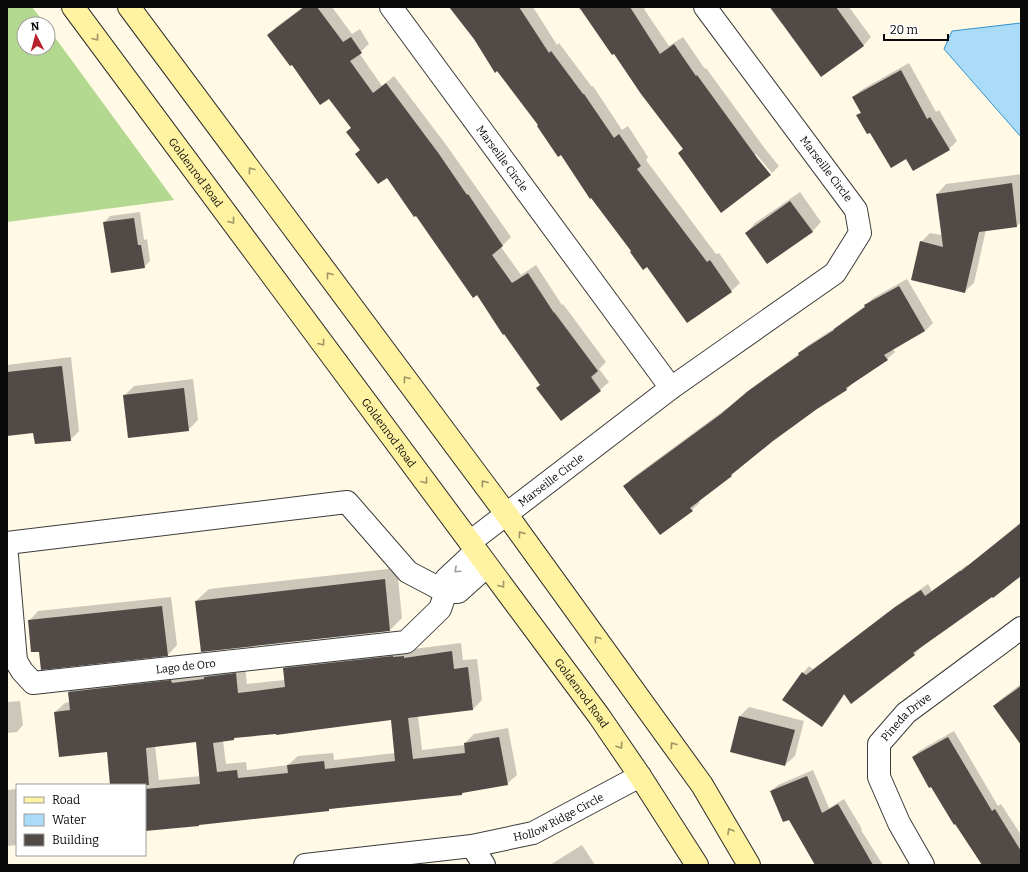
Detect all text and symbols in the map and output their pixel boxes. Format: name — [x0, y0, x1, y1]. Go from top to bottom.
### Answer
north arrow — [16, 16, 56, 56]
scale bar — [884, 16, 948, 42]
text: N — [30, 20, 40, 33]
text: 20 m — [890, 23, 919, 37]
one-way arrow — [91, 34, 98, 41]
street label: Marseille Circle — [474, 123, 531, 194]
street label: Marseille Circle — [797, 134, 855, 204]
street label: Goldenrod Road — [166, 135, 226, 210]
one-way arrow — [249, 168, 256, 175]
one-way arrow — [227, 217, 234, 224]
one-way arrow — [326, 272, 333, 279]
one-way arrow — [318, 339, 325, 346]
one-way arrow — [403, 376, 411, 383]
street label: Goldenrod Road — [359, 396, 419, 470]
street label: Marseille Circle — [516, 451, 586, 509]
one-way arrow — [420, 477, 427, 484]
one-way arrow — [482, 481, 489, 488]
one-way arrow — [518, 531, 526, 538]
one-way arrow — [454, 565, 461, 572]
one-way arrow — [497, 581, 504, 588]
one-way arrow — [595, 637, 602, 644]
street label: Lago de Oro — [155, 656, 216, 676]
street label: Goldenrod Road — [552, 656, 612, 730]
street label: Pineda Drive — [878, 690, 934, 744]
one-way arrow — [615, 742, 622, 749]
one-way arrow — [671, 742, 678, 749]
legend — [16, 784, 146, 856]
street label: Hollow Ridge Circle — [512, 790, 606, 844]
text: Road — [52, 793, 80, 807]
text: Water — [52, 813, 87, 827]
one-way arrow — [727, 828, 734, 835]
text: Building — [52, 833, 99, 847]

